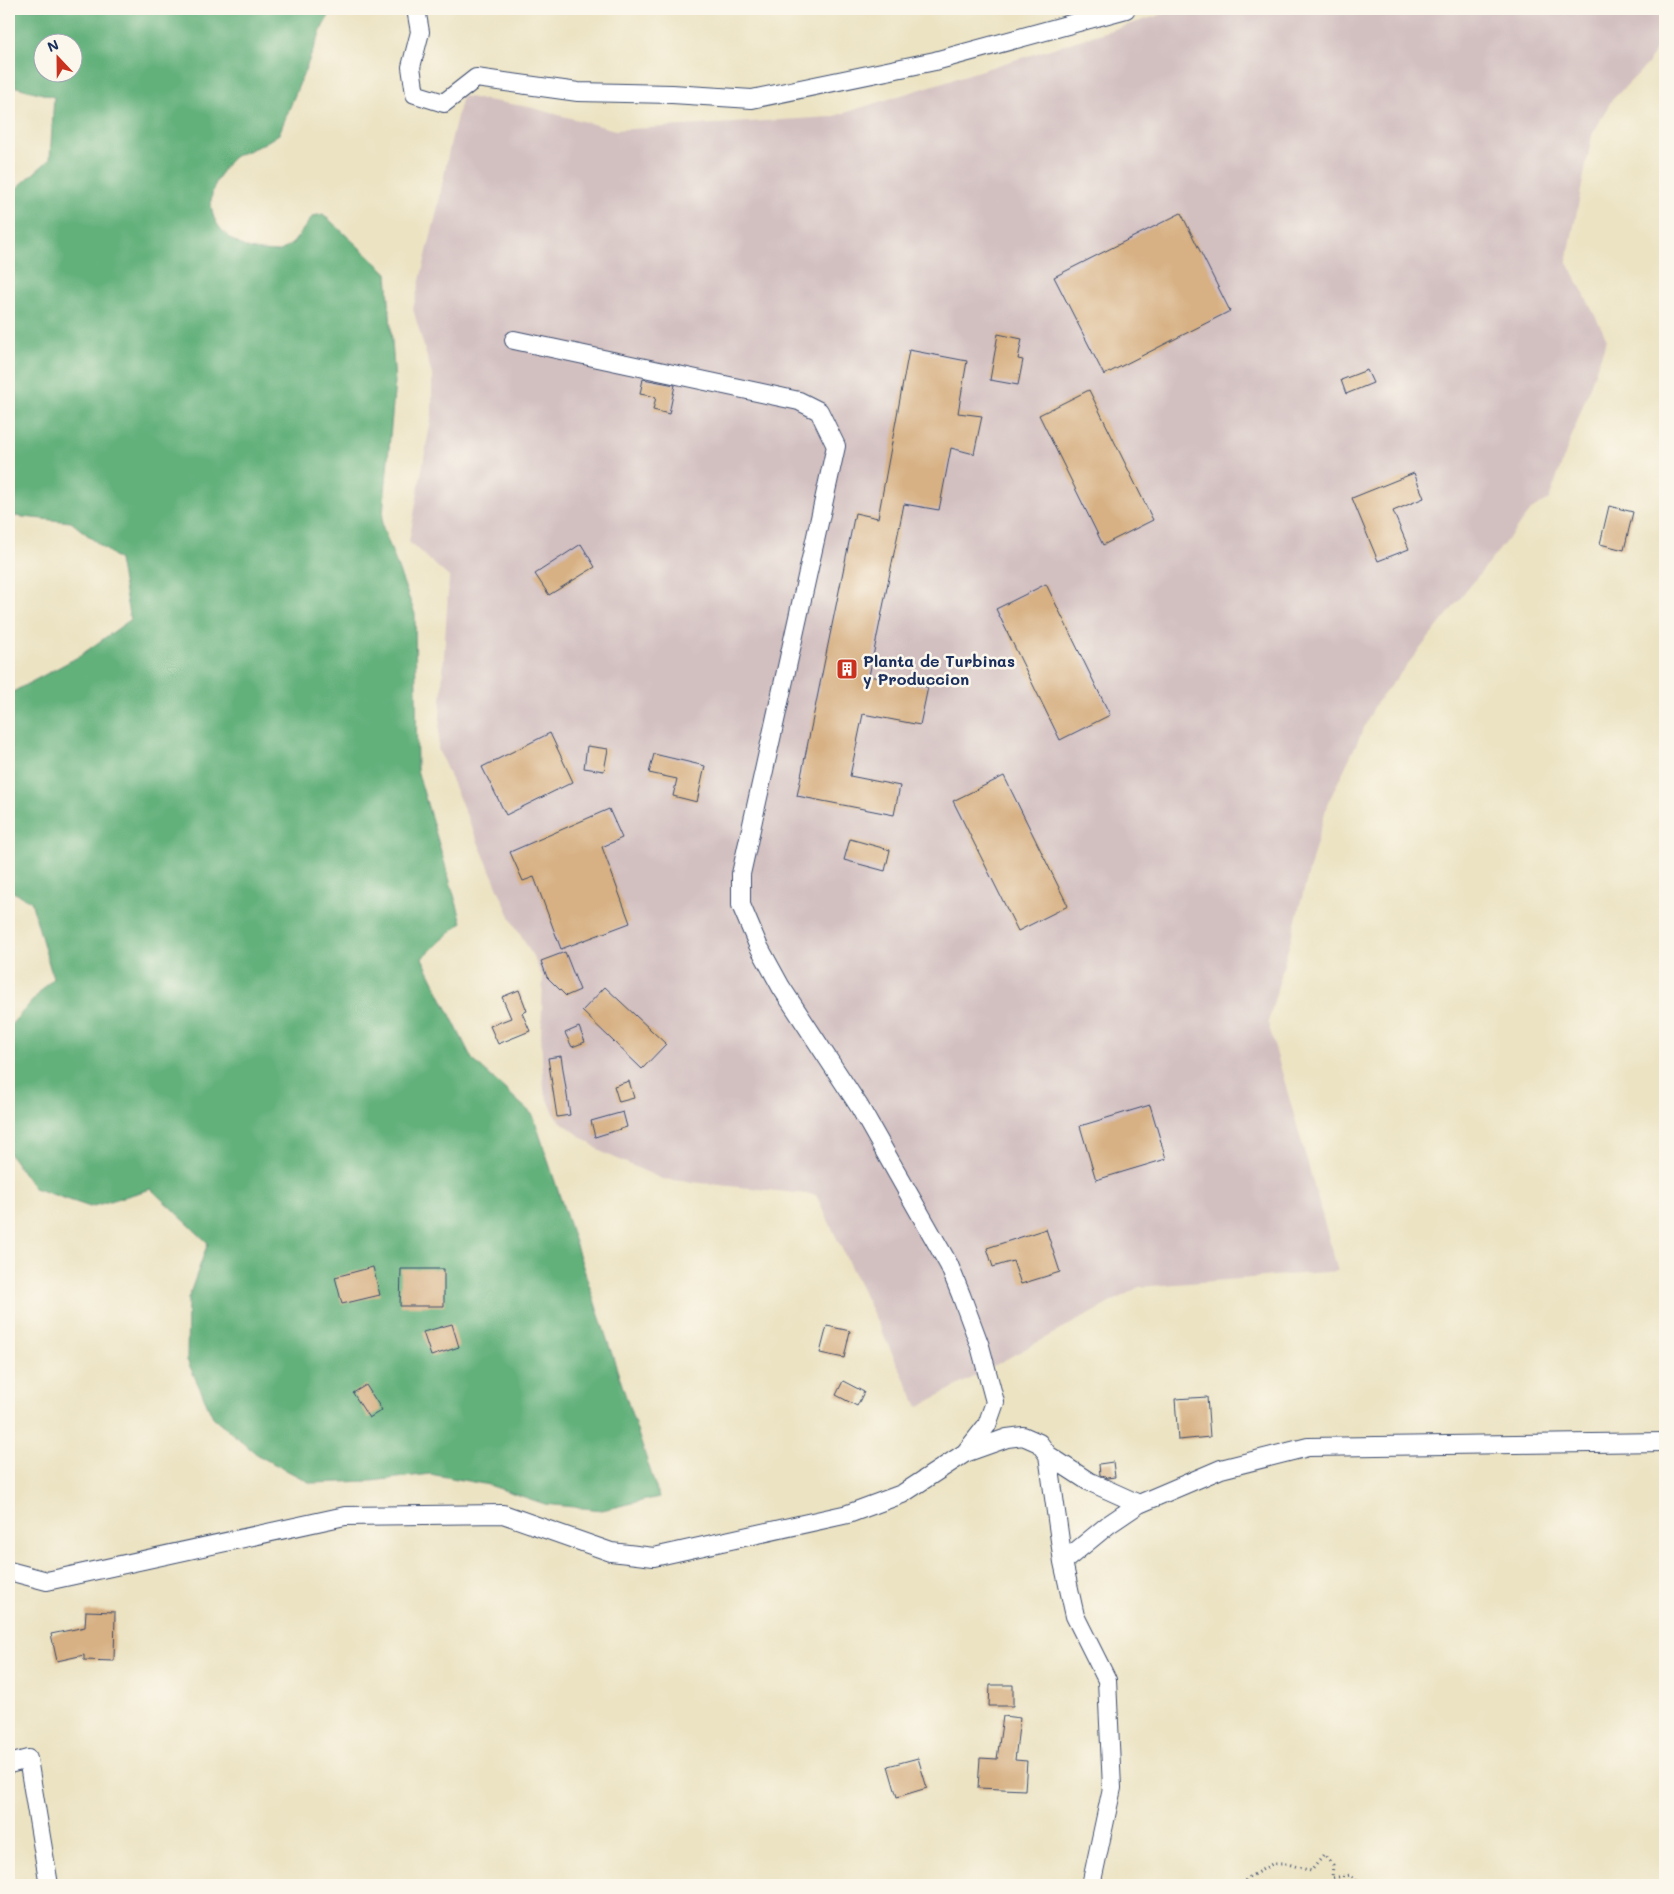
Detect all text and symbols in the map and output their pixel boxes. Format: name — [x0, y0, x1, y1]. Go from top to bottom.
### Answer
north arrow — [32, 32, 82, 82]
text: N — [44, 35, 61, 56]
place label: Planta de Turbinas y Produccion — [863, 650, 1015, 689]
building icon: Planta de Turbinas y Produccion — [835, 657, 859, 681]

